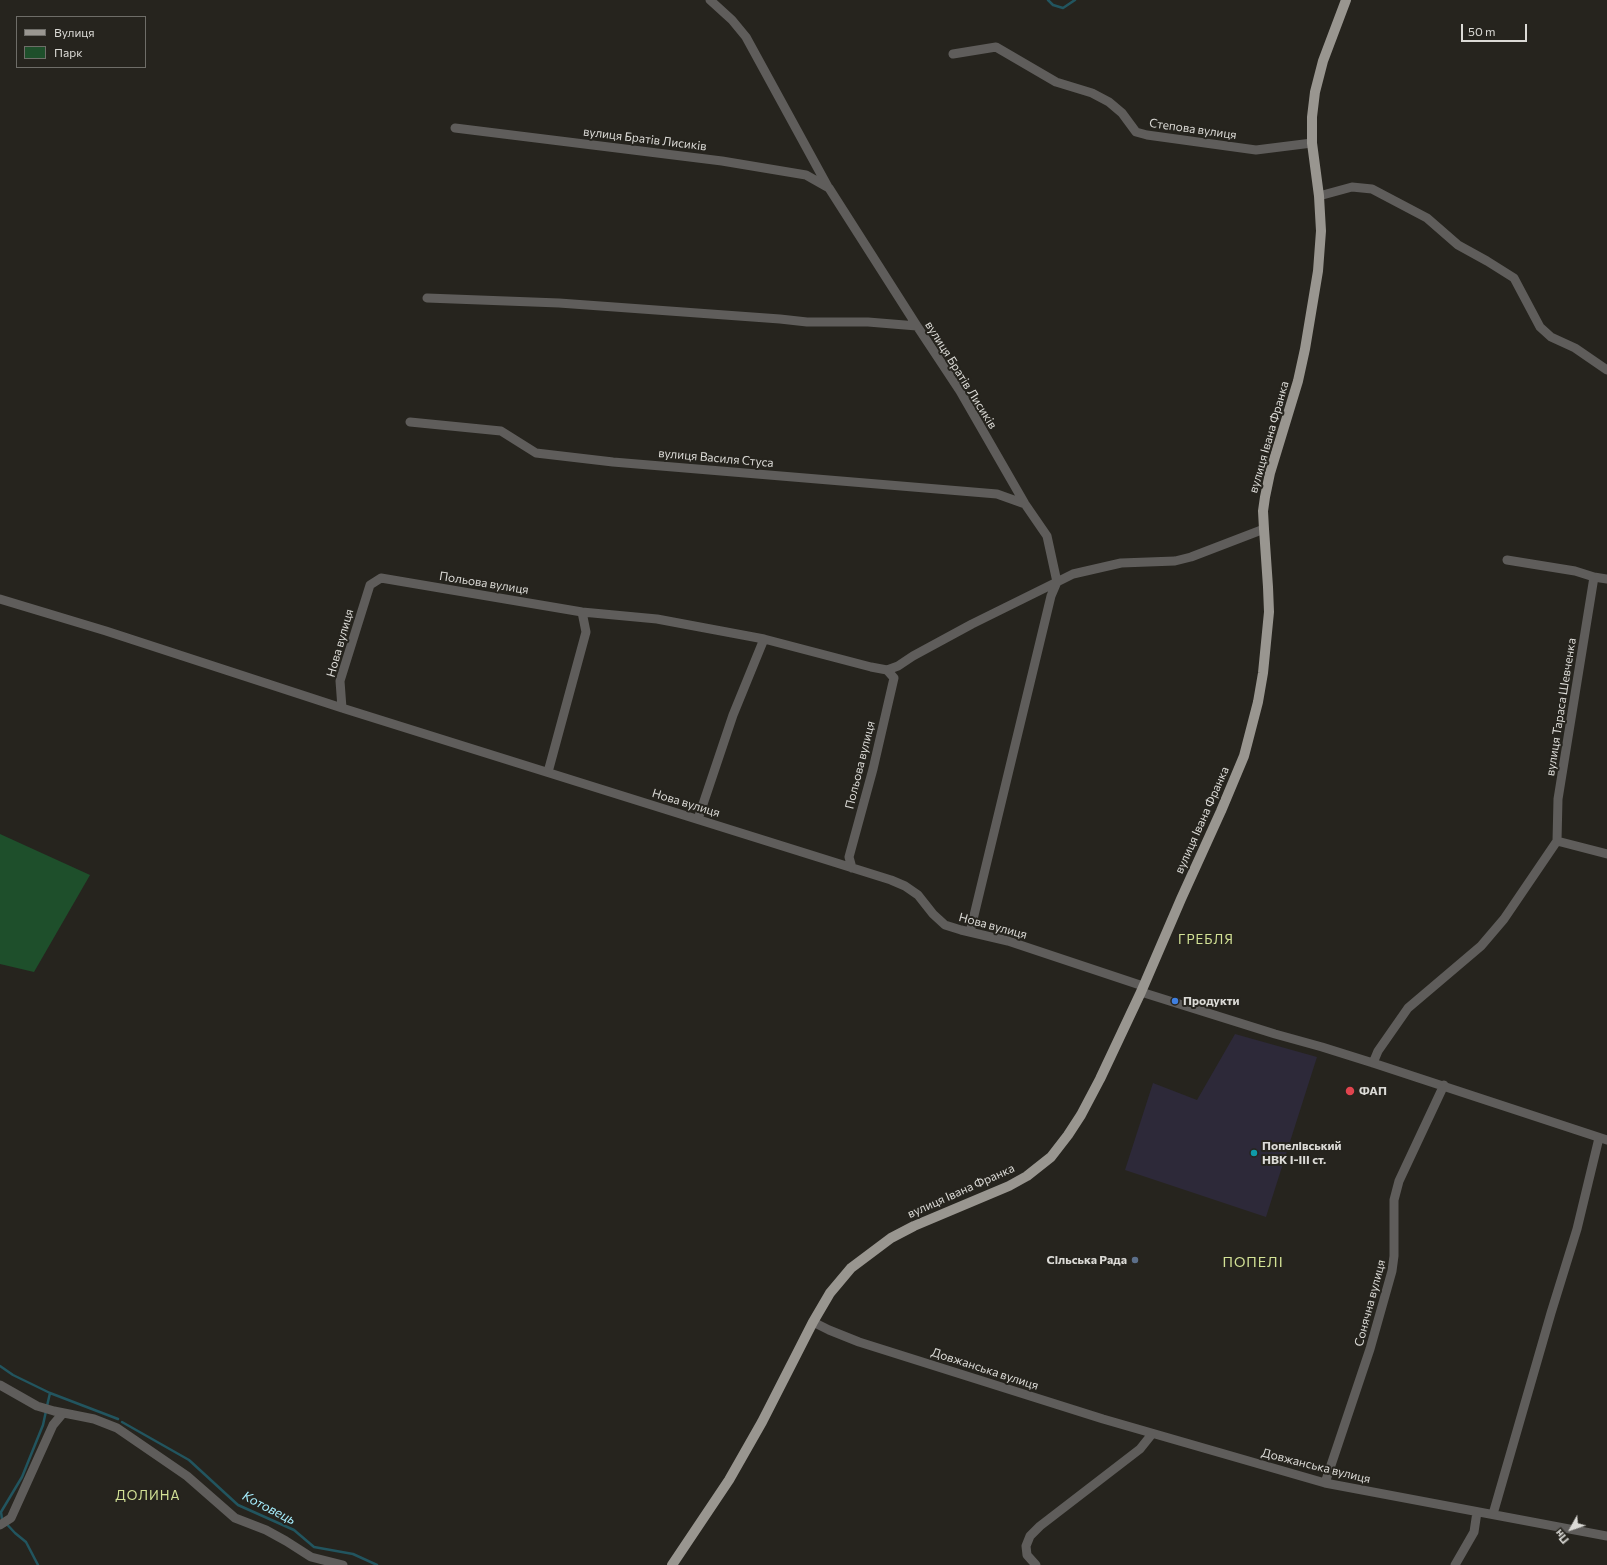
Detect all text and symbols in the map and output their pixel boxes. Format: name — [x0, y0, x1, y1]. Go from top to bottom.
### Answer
legend — [16, 16, 146, 68]
scale bar — [1463, 16, 1529, 42]
text: 50 m — [1468, 24, 1496, 38]
text: Вулиця — [54, 25, 95, 39]
text: Парк — [54, 45, 83, 59]
street label: Степова вулиця — [1148, 116, 1238, 142]
street label: вулиця Братів Лисиків — [582, 124, 708, 154]
street label: вулиця Братів Лисиків — [922, 318, 1000, 432]
street label: вулиця Івана Франка — [1246, 379, 1292, 495]
street label: вулиця Василя Стуса — [658, 446, 774, 470]
street label: Польова вулиця — [438, 569, 530, 597]
street label: Нова вулиця — [323, 607, 357, 679]
street label: вулиця Тараса Шевченка — [1543, 637, 1579, 777]
street label: Польова вулиця — [842, 719, 878, 811]
street label: вулиця Івана Франка — [1172, 764, 1232, 876]
street label: Нова вулиця — [650, 786, 722, 820]
street label: Нова вулиця — [957, 910, 1029, 942]
district label: ГРЕБЛЯ — [1178, 932, 1234, 948]
place label: Продукти — [1183, 994, 1240, 1008]
marker: Продукти — [1170, 996, 1180, 1006]
place label: ФАП — [1359, 1084, 1387, 1098]
marker: ФАП — [1344, 1085, 1356, 1097]
place label: Попелівський НВК І-ІІІ ст. — [1262, 1139, 1342, 1167]
marker: Попелівський НВК І-ІІІ ст. — [1249, 1148, 1259, 1158]
street label: вулиця Івана Франка — [905, 1161, 1017, 1221]
place label: Сільська Рада — [1047, 1253, 1127, 1267]
district label: ПОПЕЛІ — [1222, 1254, 1284, 1270]
marker: Сільська Рада — [1130, 1255, 1140, 1265]
street label: Сонячна вулиця — [1351, 1258, 1389, 1348]
street label: Довжанська вулиця — [930, 1345, 1040, 1393]
street label: Довжанська вулиця — [1260, 1445, 1372, 1487]
district label: ДОЛИНА — [116, 1488, 180, 1504]
water label: Котовець — [240, 1488, 298, 1528]
north arrow — [1551, 1509, 1591, 1549]
text: Пн — [1552, 1527, 1571, 1547]

